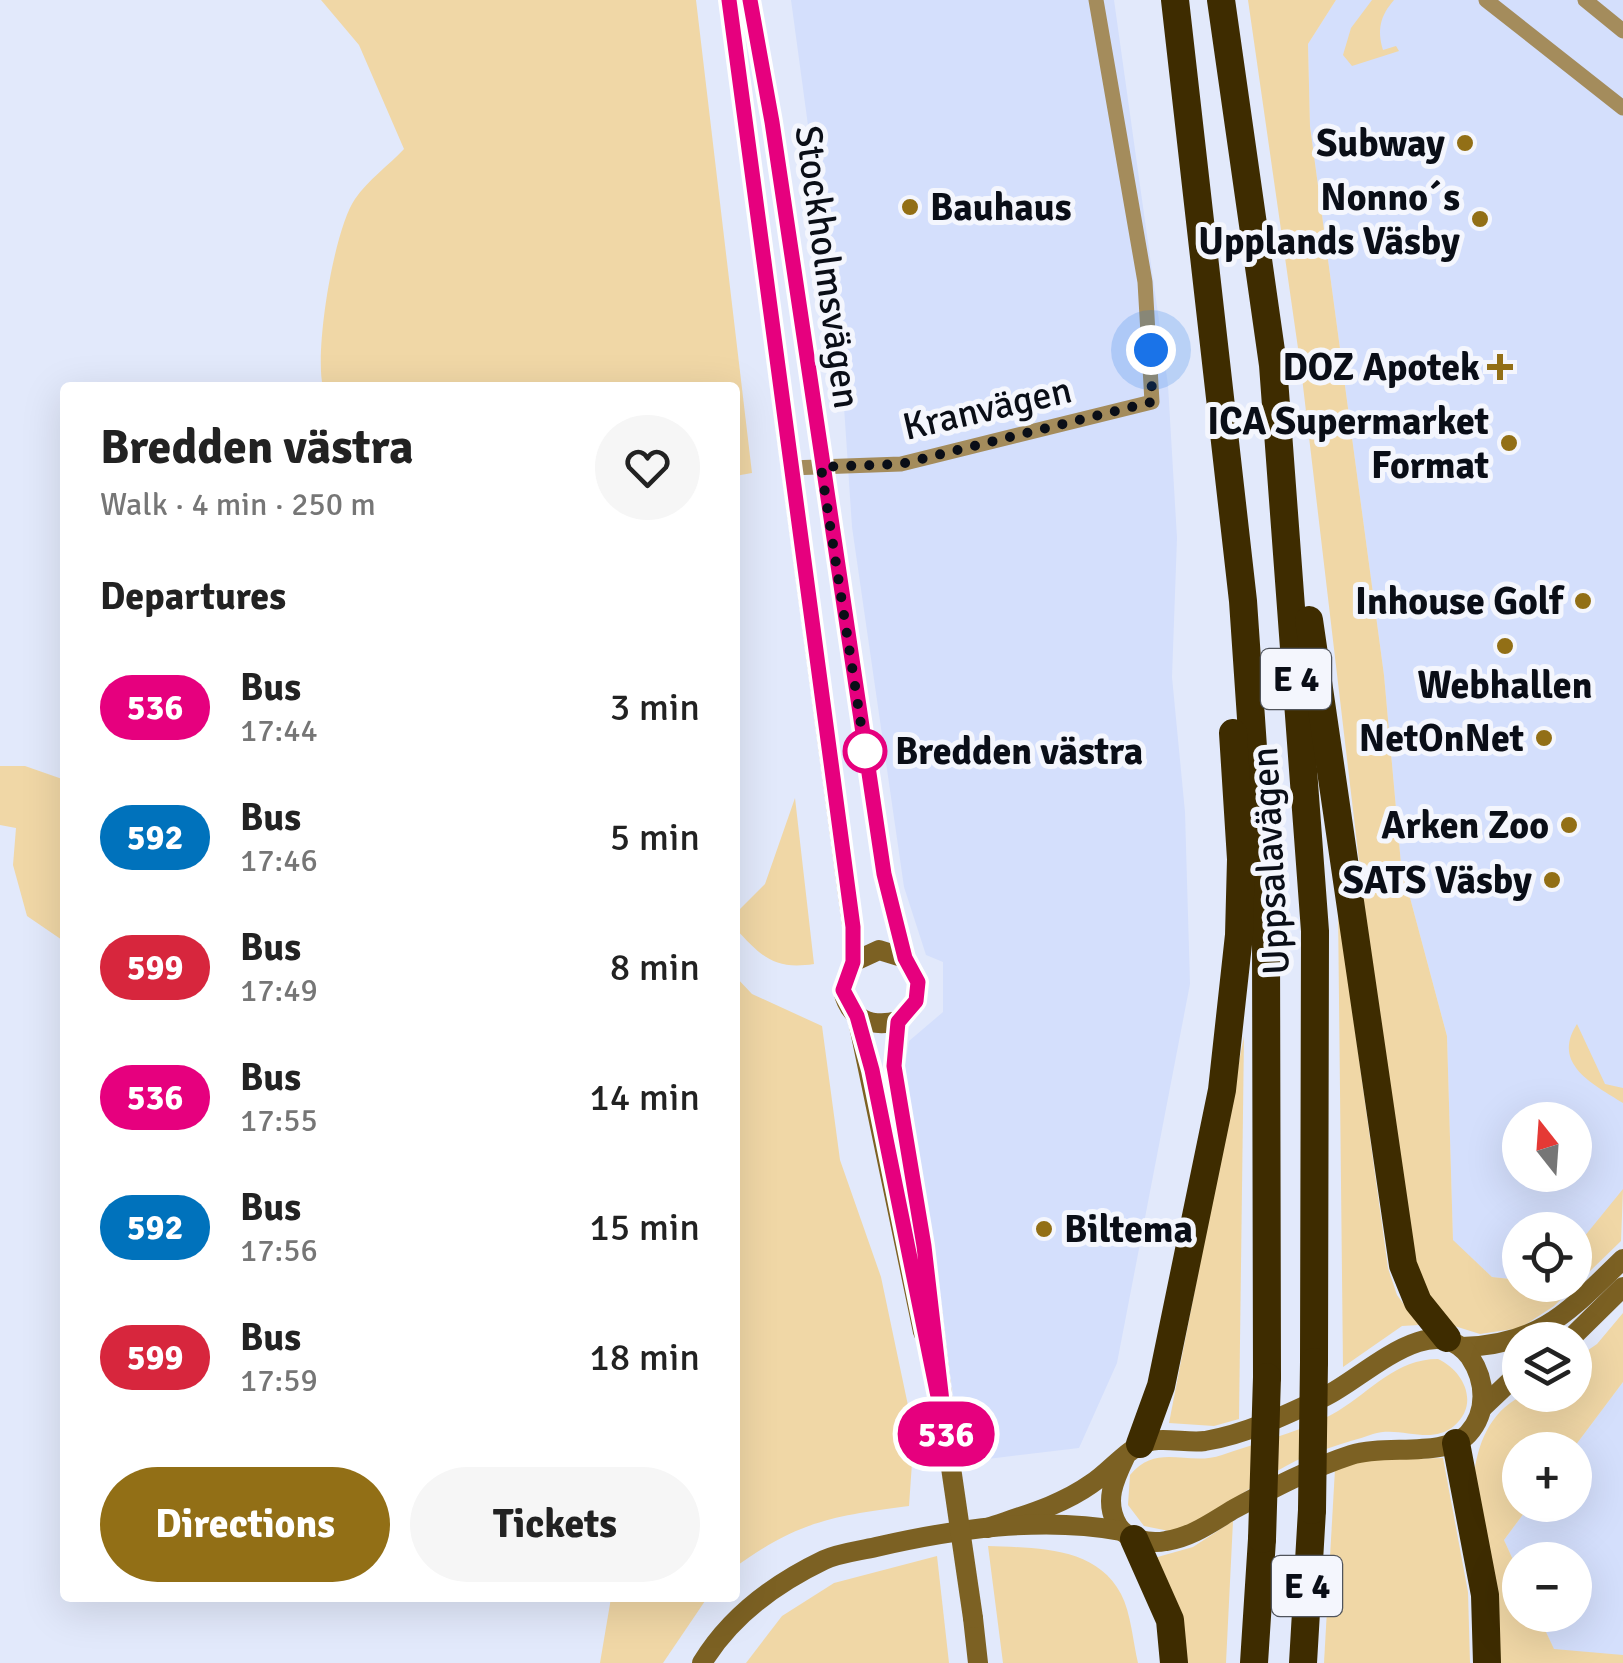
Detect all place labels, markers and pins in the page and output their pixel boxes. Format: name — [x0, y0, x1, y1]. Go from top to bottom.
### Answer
place label: Subway — [1316, 120, 1445, 167]
marker: Subway — [1454, 132, 1476, 154]
place label: Nonno´s Upplands Väsby — [1198, 174, 1460, 265]
place label: Bauhaus — [930, 184, 1072, 231]
marker: Bauhaus — [899, 196, 921, 218]
marker: Nonno´s Upplands Väsby — [1469, 208, 1491, 230]
place label: DOZ Apotek — [1282, 344, 1480, 391]
marker: DOZ Apotek — [1489, 356, 1511, 378]
place label: ICA Supermarket Format — [1207, 398, 1489, 489]
marker: ICA Supermarket Format — [1498, 432, 1520, 454]
place label: Inhouse Golf — [1355, 578, 1565, 625]
marker: Inhouse Golf — [1572, 590, 1594, 612]
marker: Webhallen — [1494, 635, 1516, 657]
place label: Webhallen — [1418, 662, 1592, 709]
place label: NetOnNet — [1359, 715, 1524, 762]
marker: NetOnNet — [1533, 727, 1555, 749]
place label: Bredden västra — [895, 728, 1143, 775]
marker: Bredden västra — [844, 730, 886, 772]
place label: Arken Zoo — [1381, 802, 1549, 849]
marker: Arken Zoo — [1558, 814, 1580, 836]
place label: SATS Väsby — [1343, 857, 1532, 904]
marker: SATS Väsby — [1541, 869, 1563, 891]
place label: Biltema — [1064, 1206, 1193, 1253]
marker: Biltema — [1033, 1218, 1055, 1240]

